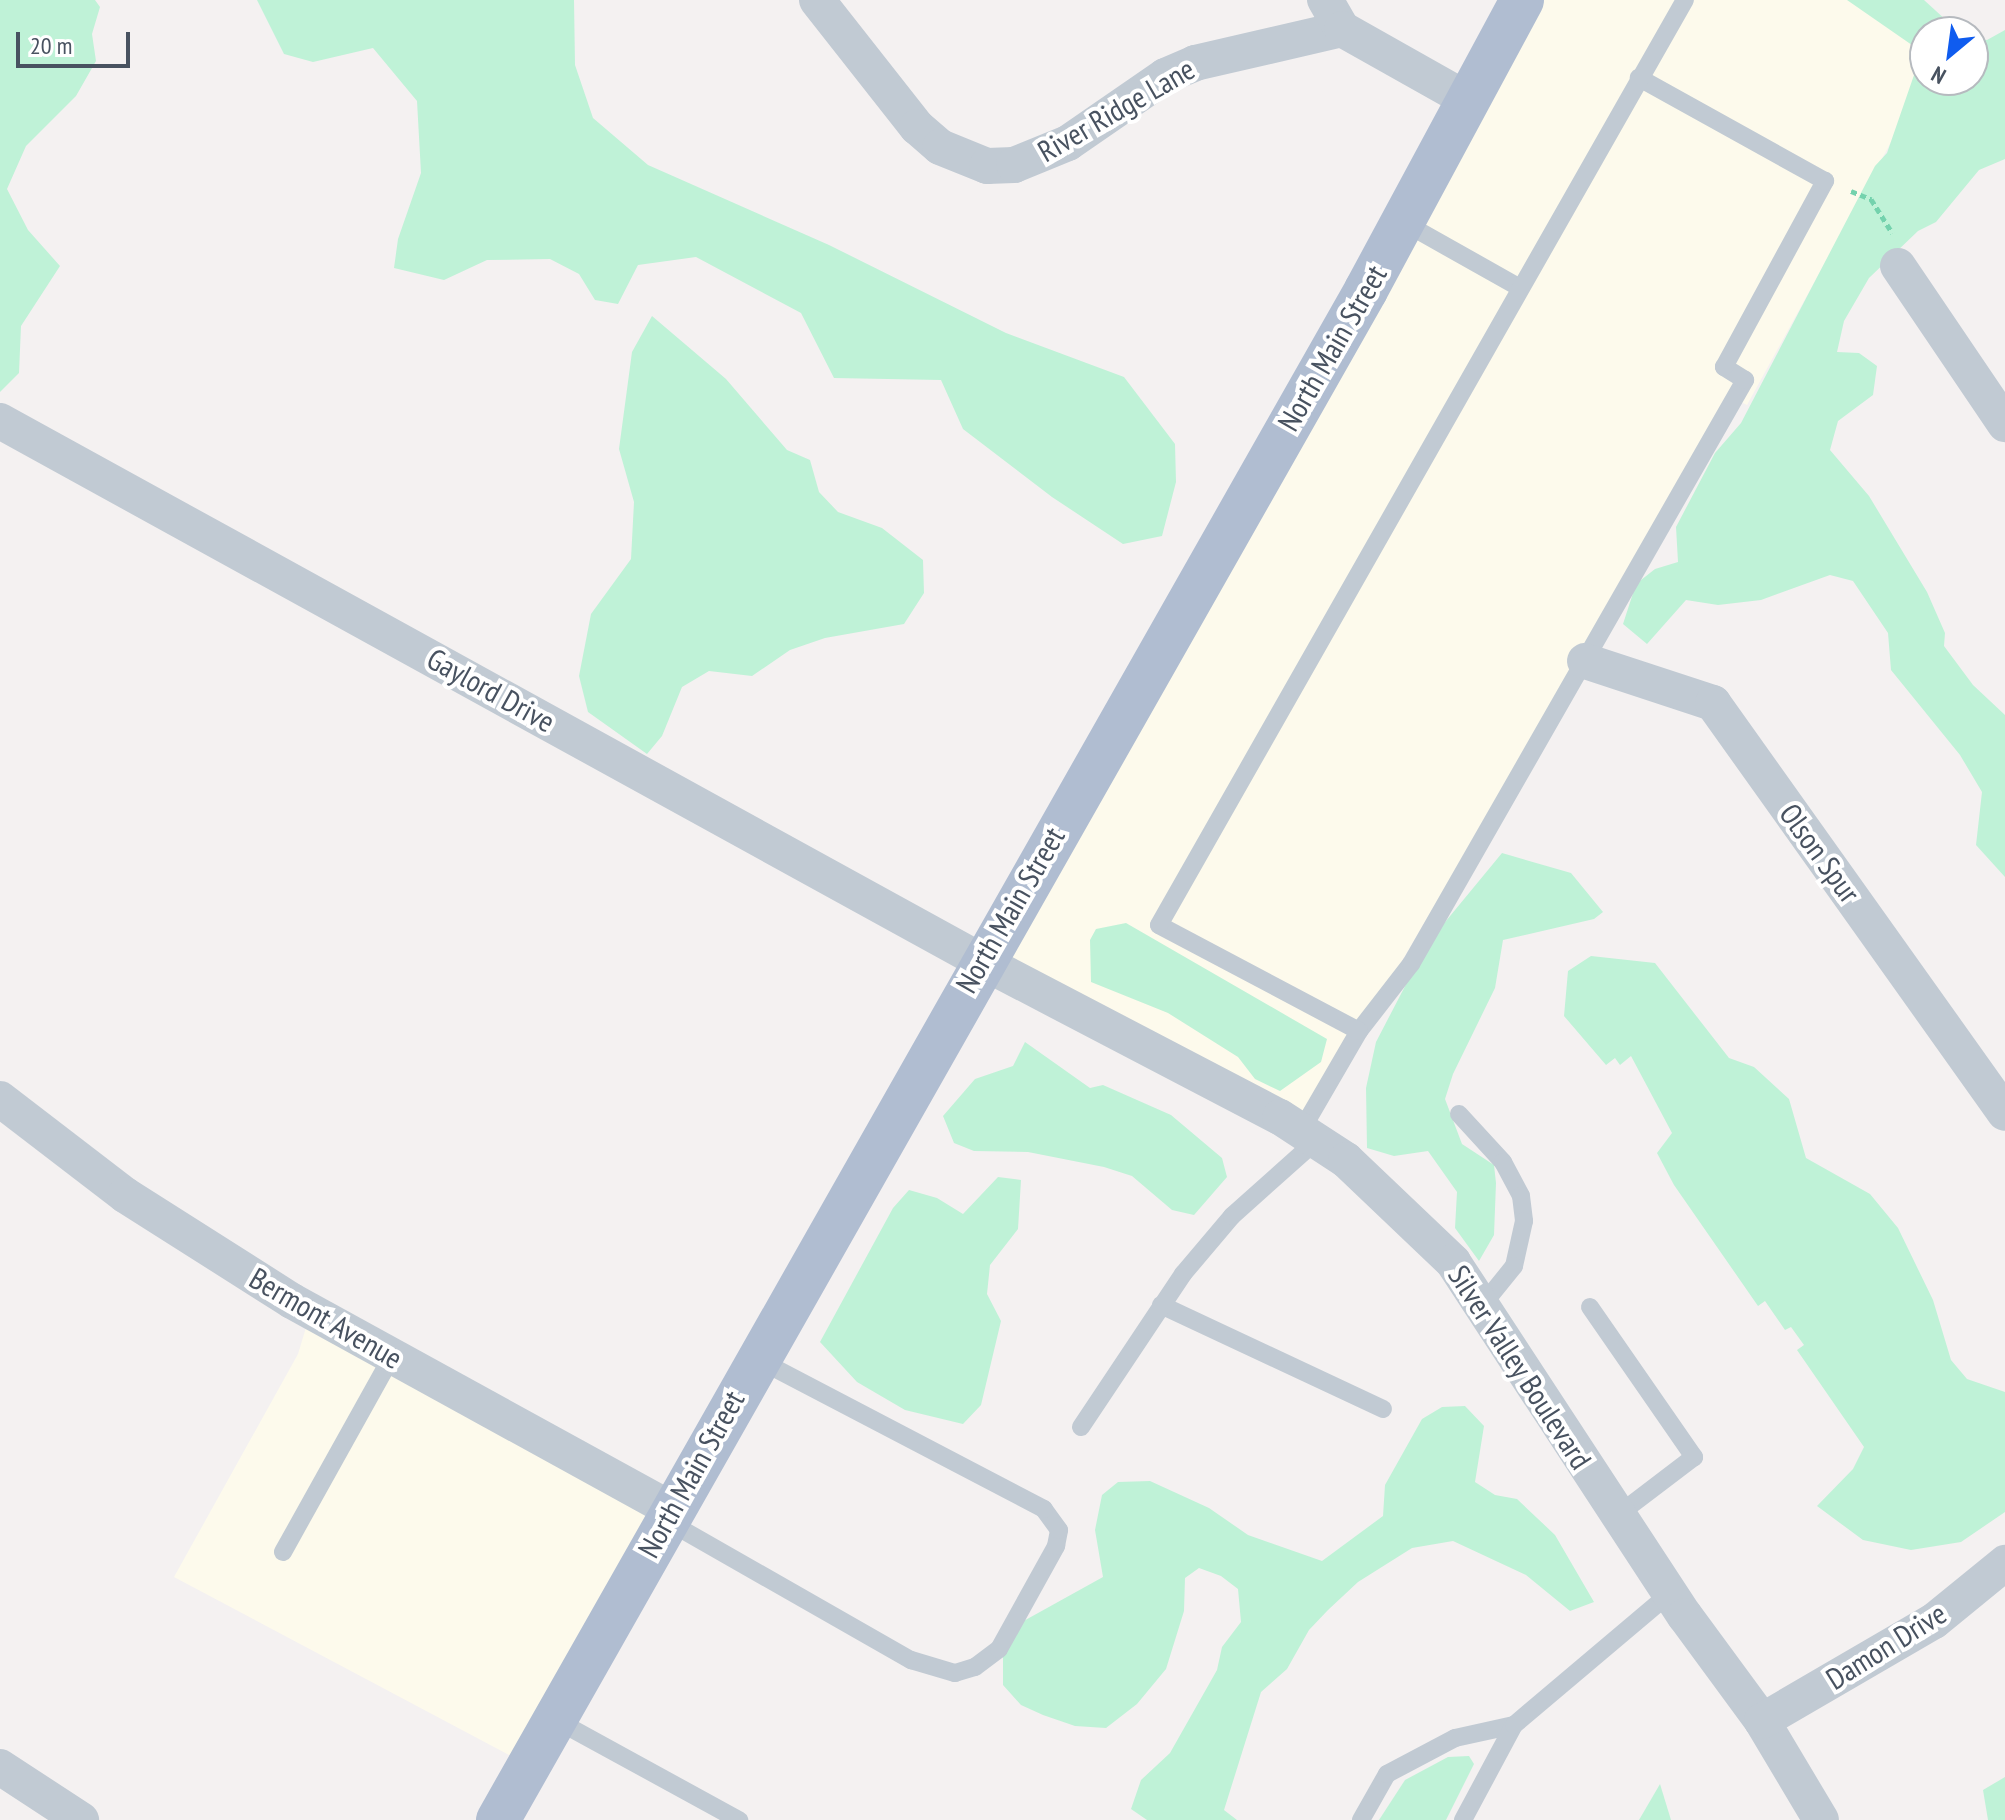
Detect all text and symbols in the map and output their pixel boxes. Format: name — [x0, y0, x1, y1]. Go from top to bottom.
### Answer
scale bar — [20, 16, 134, 66]
north arrow — [1909, 16, 1989, 96]
text: 20 m — [30, 30, 72, 61]
street label: River Ridge Lane — [1031, 51, 1201, 169]
text: N — [1926, 60, 1950, 90]
street label: North Main Street — [1270, 259, 1394, 437]
street label: Gaylord Drive — [421, 640, 561, 740]
street label: Olson Spur — [1772, 797, 1868, 909]
street label: North Main Street — [948, 821, 1072, 999]
street label: Silver Valley Boulevard — [1440, 1258, 1600, 1476]
street label: Bermont Avenue — [243, 1260, 409, 1376]
street label: North Main Street — [630, 1384, 752, 1564]
street label: Damon Drive — [1820, 1595, 1952, 1697]

